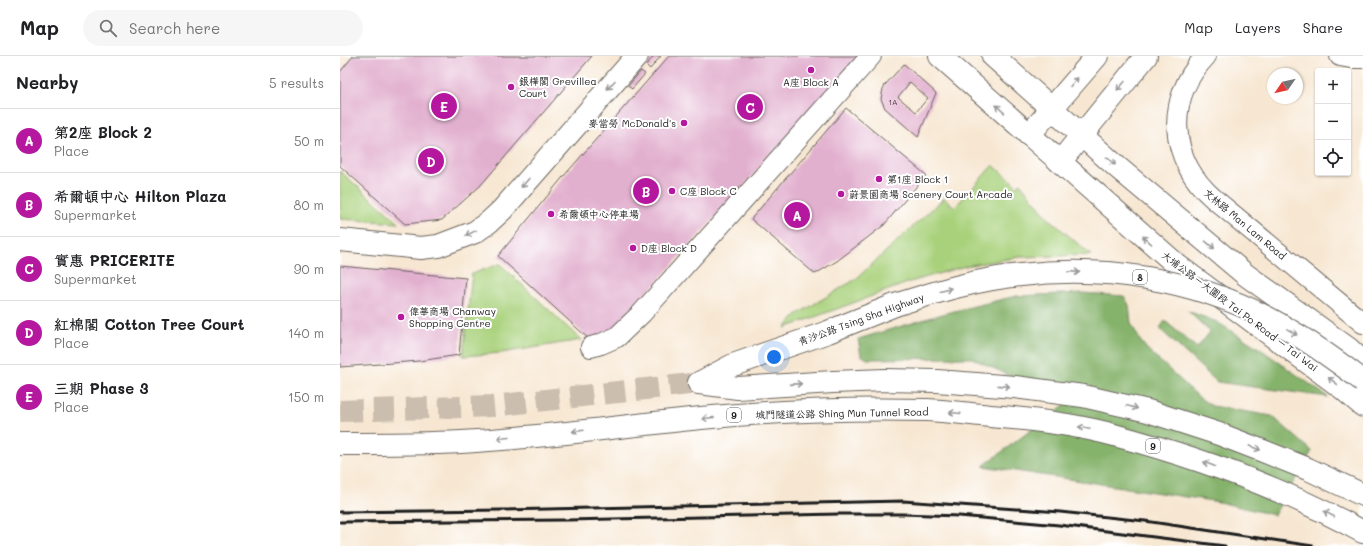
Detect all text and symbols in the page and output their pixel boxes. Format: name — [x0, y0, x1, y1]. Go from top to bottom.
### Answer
search box — [83, 10, 363, 46]
text: Map — [20, 15, 59, 40]
icon: search — [97, 17, 119, 39]
text: Search here — [129, 18, 220, 38]
text: Map — [1184, 18, 1213, 37]
text: Layers — [1235, 18, 1281, 37]
text: Share — [1303, 18, 1343, 37]
marker: A座 Block A — [806, 65, 816, 75]
north arrow — [1267, 68, 1303, 104]
map controls — [1315, 68, 1351, 176]
button: + — [1315, 68, 1351, 104]
text: Nearby — [16, 71, 78, 93]
text: 5 results — [269, 74, 324, 91]
place label: 銀樺閣 Grevillea Court — [519, 74, 597, 100]
place label: A座 Block A — [783, 75, 839, 89]
one-way arrow — [1069, 77, 1079, 87]
one-way arrow — [606, 80, 615, 90]
one-way arrow — [1117, 81, 1126, 91]
marker: 銀樺閣 Grevillea Court — [506, 82, 516, 92]
pin: E — [431, 91, 457, 121]
pin: C — [737, 92, 763, 122]
house number: 1A — [888, 97, 898, 107]
one-way arrow — [995, 104, 1005, 114]
button: − — [1315, 104, 1351, 140]
place label: 麥當勞 McDonald's — [588, 116, 676, 130]
marker: 麥當勞 McDonald's — [679, 118, 689, 128]
text: 第2座 Block 2 — [54, 122, 152, 142]
text: A — [24, 132, 34, 149]
text: 50 m — [294, 132, 324, 149]
button: locate — [1315, 140, 1351, 176]
text: Place — [54, 142, 89, 159]
pin: D — [418, 146, 444, 176]
one-way arrow — [1105, 157, 1116, 166]
place label: 第1座 Block 1 — [887, 172, 948, 186]
marker: 第1座 Block 1 — [874, 174, 884, 184]
pin: B — [633, 176, 659, 206]
one-way arrow — [521, 178, 530, 188]
place label: C座 Block C — [680, 184, 737, 198]
street label: 文林路 Man Lam Road — [1201, 185, 1289, 263]
text: 希爾頓中心 Hilton Plaza — [54, 186, 227, 206]
marker: C座 Block C — [667, 186, 677, 196]
place label: 蔚景園商場 Scenery Court Arcade — [849, 187, 1013, 201]
marker: 蔚景園商場 Scenery Court Arcade — [836, 189, 846, 199]
text: B — [25, 196, 33, 213]
text: 80 m — [294, 196, 324, 213]
pin: A — [784, 200, 810, 230]
text: Supermarket — [54, 206, 137, 223]
place label: 希爾頓中心停車場 — [559, 207, 639, 221]
marker: 希爾頓中心停車場 — [546, 209, 556, 219]
one-way arrow — [466, 230, 478, 237]
one-way arrow — [1142, 235, 1153, 244]
one-way arrow — [1205, 240, 1215, 249]
place label: D座 Block D — [641, 241, 697, 255]
marker: D座 Block D — [628, 243, 638, 253]
street label: 大埔公路－大圍段 Tai Po Road – Tai Wai — [1159, 248, 1321, 374]
text: 實惠 PRICERITE — [54, 250, 175, 270]
text: C — [24, 260, 34, 277]
text: 90 m — [294, 260, 324, 277]
one-way arrow — [1067, 268, 1080, 276]
text: Supermarket — [54, 270, 137, 287]
road number: 8 — [1133, 270, 1147, 284]
one-way arrow — [939, 286, 952, 293]
street label: 青沙公路 Tsing Sha Highway — [796, 290, 926, 348]
place label: 偉華商場 Chanway Shopping Centre — [409, 304, 496, 330]
marker: 偉華商場 Chanway Shopping Centre — [396, 312, 406, 322]
text: 紅棉閣 Cotton Tree Court — [54, 314, 244, 334]
text: D — [24, 324, 34, 341]
text: 140 m — [288, 324, 324, 341]
one-way arrow — [1286, 328, 1298, 336]
text: Place — [54, 334, 89, 351]
your location — [764, 347, 784, 367]
one-way arrow — [1328, 377, 1339, 385]
text: 三期 Phase 3 — [54, 378, 148, 398]
one-way arrow — [789, 380, 802, 388]
one-way arrow — [997, 382, 1010, 390]
text: E — [25, 388, 33, 405]
text: 150 m — [288, 388, 324, 405]
text: Place — [54, 398, 89, 415]
street label: 城門隧道公路 Shing Mun Tunnel Road — [755, 404, 929, 422]
one-way arrow — [1125, 404, 1138, 411]
road number: 9 — [727, 408, 741, 422]
one-way arrow — [949, 409, 962, 416]
one-way arrow — [702, 414, 715, 421]
one-way arrow — [1078, 424, 1091, 432]
one-way arrow — [572, 427, 585, 435]
one-way arrow — [496, 435, 509, 442]
road number: 9 — [1146, 439, 1160, 453]
one-way arrow — [1249, 444, 1261, 452]
one-way arrow — [1203, 459, 1215, 467]
one-way arrow — [1323, 509, 1335, 517]

